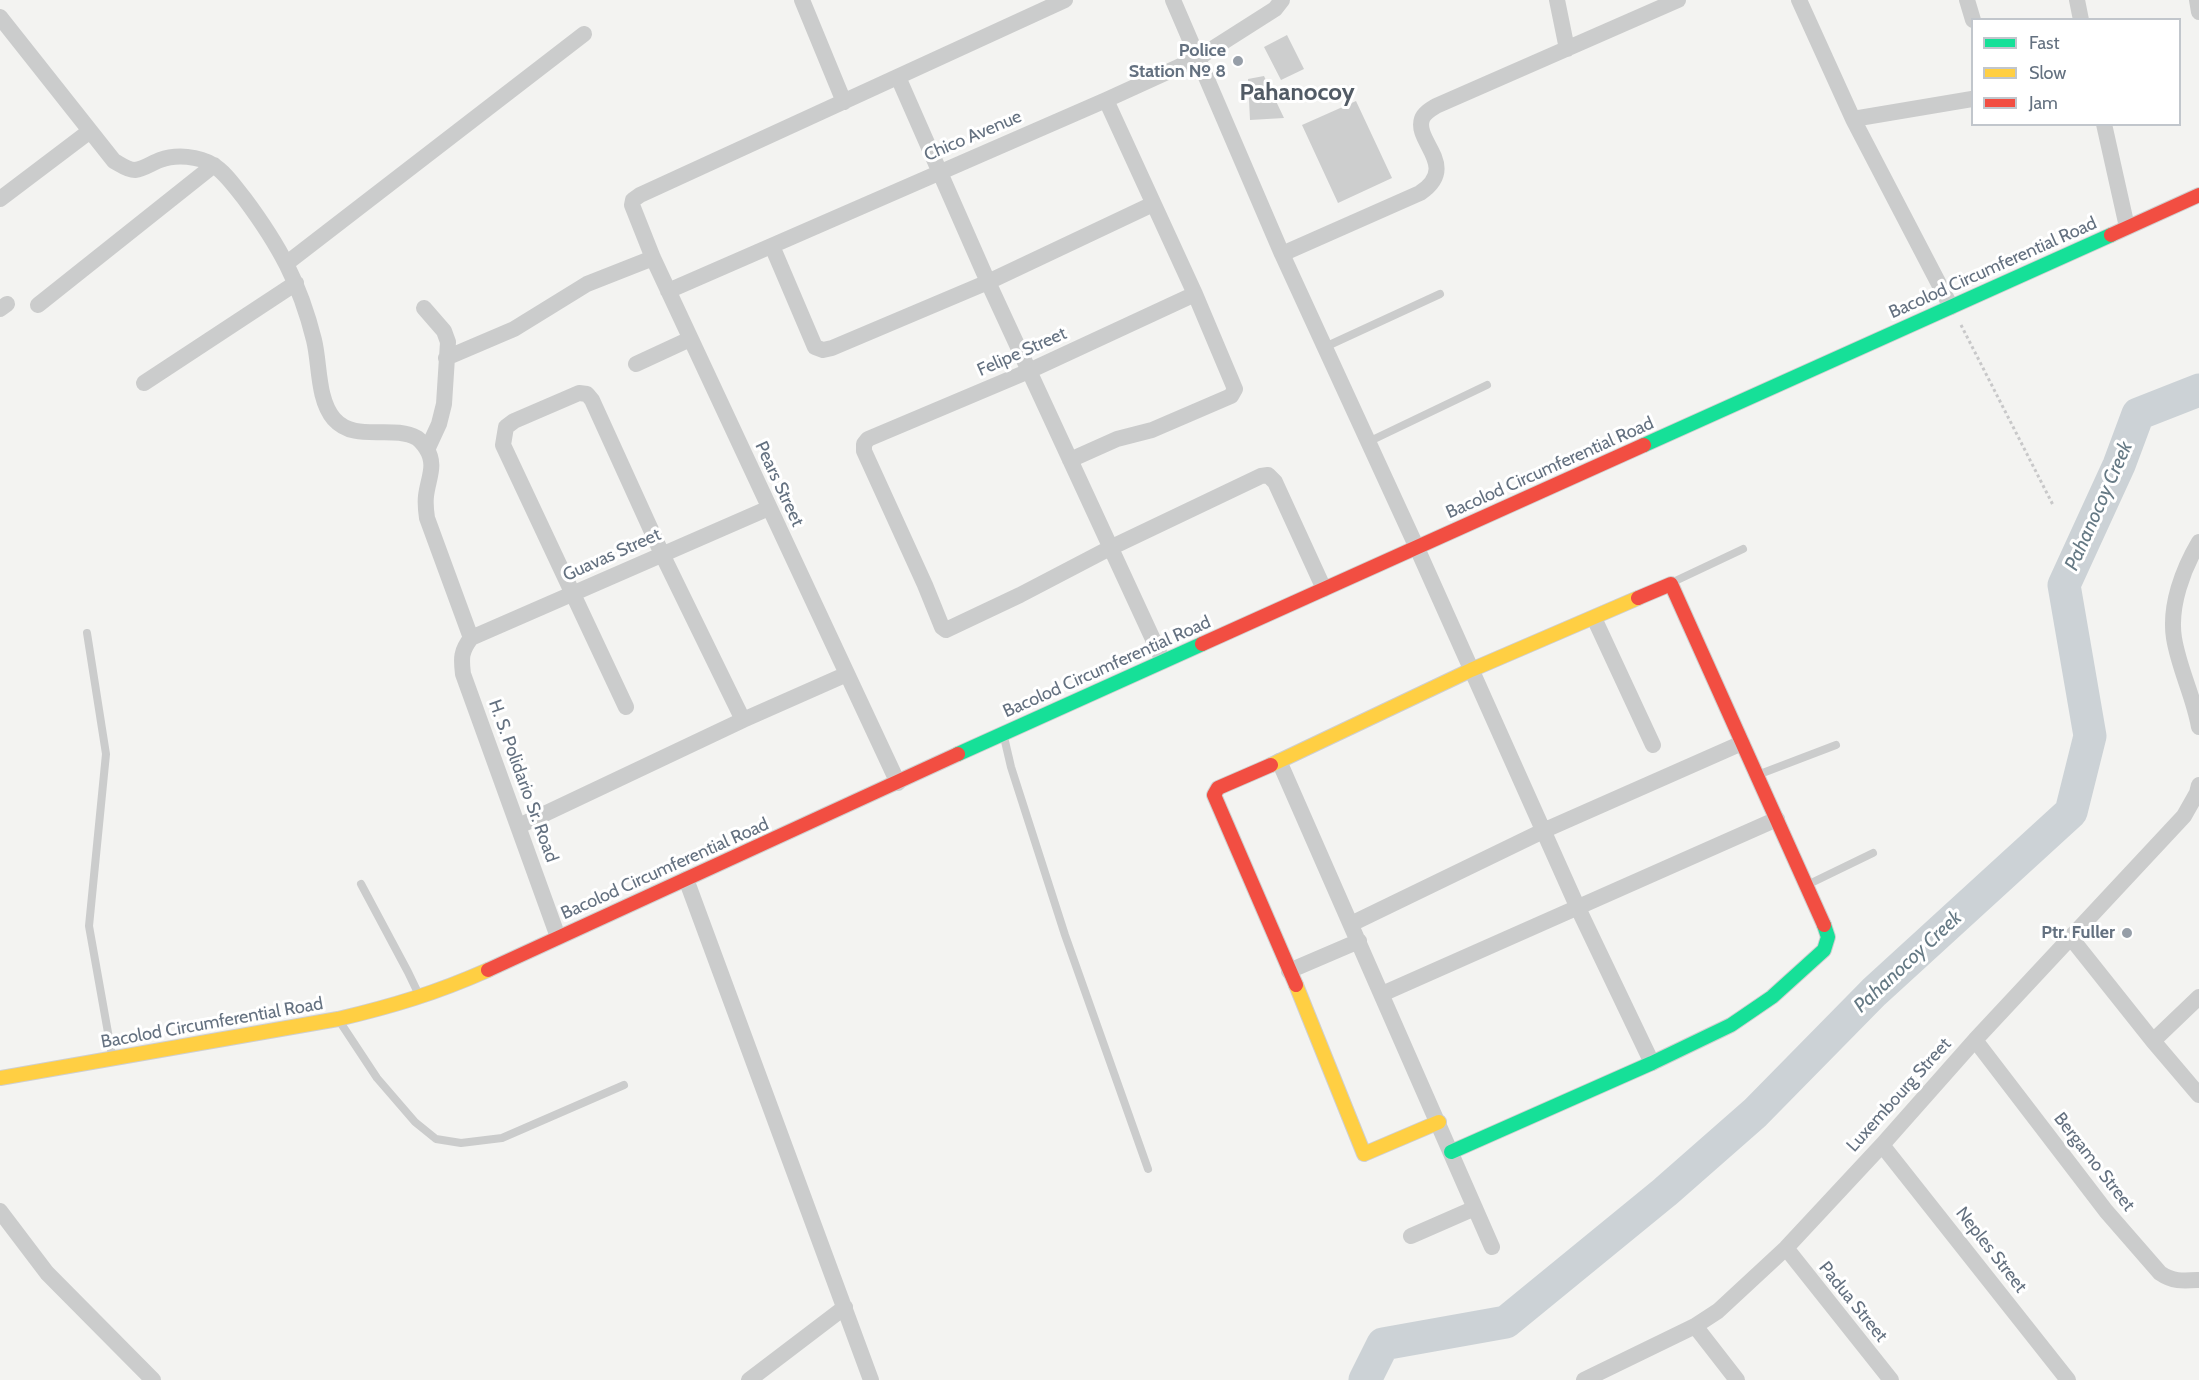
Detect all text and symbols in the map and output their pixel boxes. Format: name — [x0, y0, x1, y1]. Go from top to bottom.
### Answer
legend — [1971, 18, 2181, 126]
text: Fast — [2029, 32, 2060, 54]
place label: Police Station № 8 — [1129, 40, 1226, 82]
marker: Police Station № 8 — [1231, 54, 1245, 68]
text: Slow — [2029, 62, 2066, 84]
district label: Pahanocoy — [1239, 79, 1355, 107]
text: Jam — [2029, 92, 2058, 114]
street label: Chico Avenue — [921, 106, 1025, 166]
street label: Bacolod Circumferential Road — [1886, 212, 2100, 324]
street label: Felipe Street — [974, 323, 1070, 381]
street label: Bacolod Circumferential Road — [1443, 412, 1657, 524]
street label: Pears Street — [750, 438, 808, 530]
water label: Pahanocoy Creek — [2060, 438, 2138, 574]
street label: Guavas Street — [560, 524, 664, 586]
street label: Bacolod Circumferential Road — [1000, 611, 1214, 723]
street label: H. S. Polidario Sr. Road — [484, 697, 562, 865]
street label: Bacolod Circumferential Road — [558, 813, 772, 925]
water label: Pahanocoy Creek — [1849, 906, 1967, 1018]
place label: Ptr. Fuller — [2041, 922, 2115, 944]
marker: Ptr. Fuller — [2120, 926, 2134, 940]
street label: Bacolod Circumferential Road — [99, 993, 325, 1053]
street label: Luxembourg Street — [1842, 1034, 1956, 1156]
street label: Bergamo Street — [2049, 1108, 2139, 1216]
street label: Neples Street — [1951, 1203, 2031, 1297]
street label: Padua Street — [1814, 1257, 1892, 1347]

